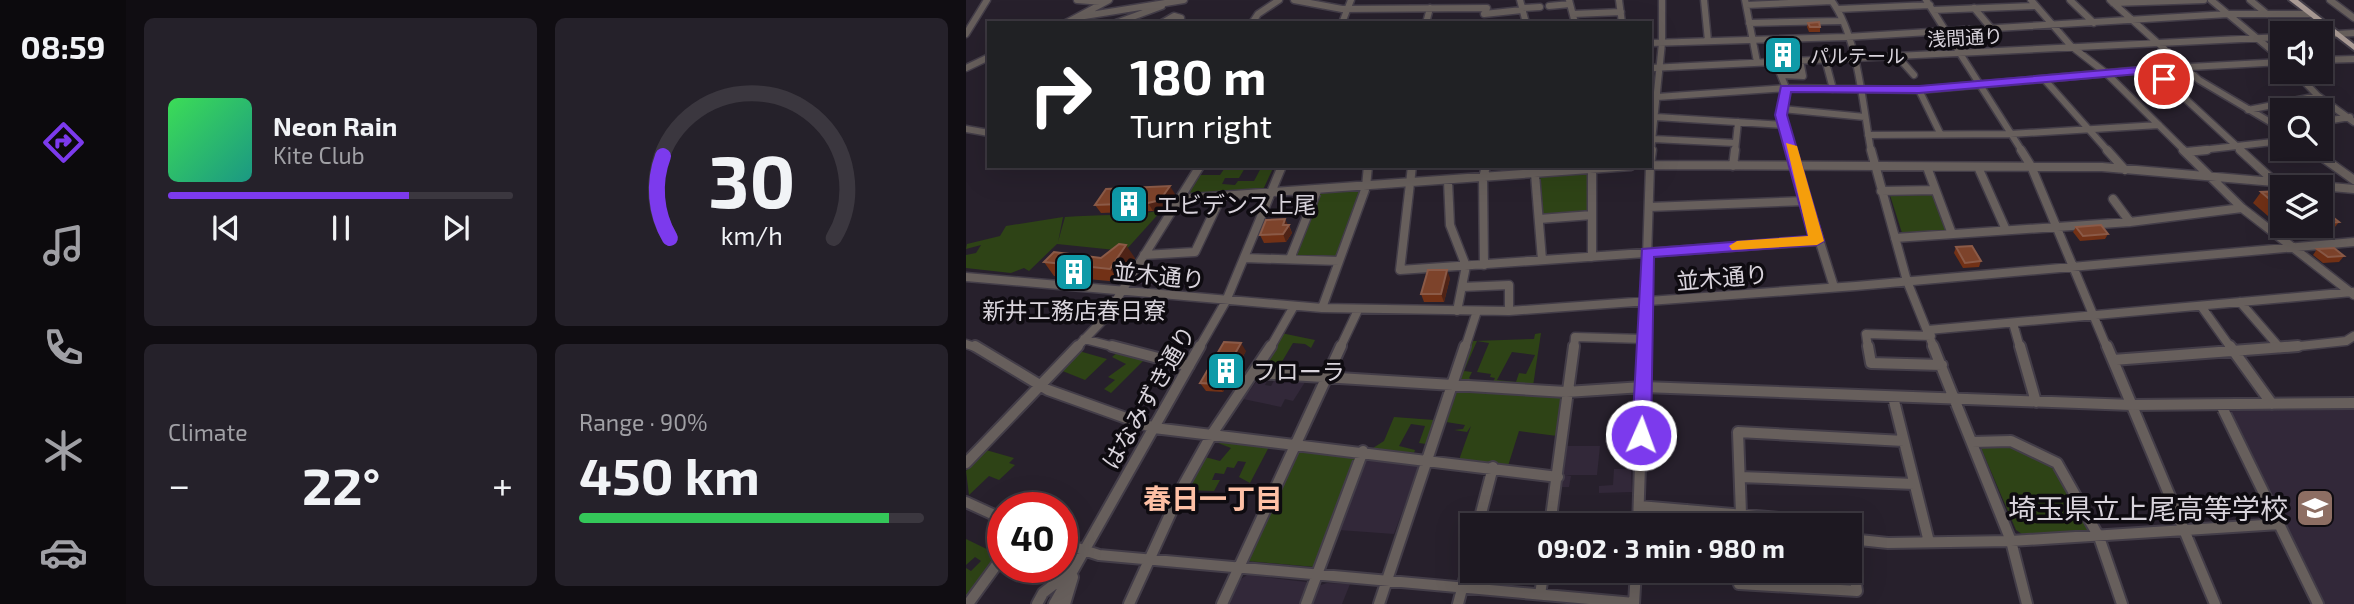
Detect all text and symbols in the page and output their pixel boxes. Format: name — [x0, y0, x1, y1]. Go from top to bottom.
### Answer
map controls — [2270, 21, 2333, 238]
button: sound — [2270, 21, 2333, 84]
street label: 浅間通り — [1926, 24, 2004, 50]
text: 08:59 — [21, 27, 105, 65]
building icon: パルテール — [1762, 34, 1804, 76]
place label: パルテール — [1810, 44, 1905, 67]
text: 180 m — [1130, 46, 1266, 105]
icon: right — [1015, 49, 1106, 140]
pin — [2134, 49, 2194, 109]
icon: arrive — [2145, 60, 2183, 98]
button: search — [2270, 98, 2333, 161]
text: Turn right — [1130, 106, 1272, 144]
text: Neon Rain — [273, 110, 397, 141]
icon: directions — [39, 118, 88, 167]
text: 30 — [708, 136, 795, 224]
text: Kite Club — [273, 141, 365, 169]
button: layers — [2270, 175, 2333, 238]
building icon: エビデンス上尾 — [1108, 183, 1150, 225]
place label: エビデンス上尾 — [1156, 190, 1317, 218]
icon: previous — [207, 209, 245, 247]
icon: pause — [322, 209, 360, 247]
icon: next — [437, 209, 475, 247]
text: km/h — [720, 220, 783, 250]
icon: music — [39, 221, 88, 270]
building icon: 新井工務店春日寮 — [1053, 251, 1095, 293]
street label: 並木通り — [1112, 256, 1206, 294]
street label: 並木通り — [1675, 259, 1769, 295]
place label: 新井工務店春日寮 — [982, 296, 1166, 324]
street label: はなみずき通り — [1096, 320, 1200, 474]
icon: phone — [39, 323, 88, 372]
building icon: フローラ — [1205, 350, 1247, 392]
place label: フローラ — [1253, 357, 1345, 385]
position arrow — [1604, 398, 1678, 472]
text: Range · 90% — [579, 408, 708, 436]
text: Climate — [168, 418, 248, 446]
icon: climate — [39, 426, 88, 475]
text: 450 km — [579, 443, 760, 505]
text: 22° — [302, 453, 380, 515]
text: − — [168, 461, 190, 507]
text: + — [492, 461, 513, 507]
district label: 春日一丁目 — [1143, 481, 1283, 515]
school or university icon: 埼玉県立上尾高等学校 — [2294, 487, 2336, 529]
place label: 埼玉県立上尾高等学校 — [2008, 491, 2288, 525]
speed limit sign: 40 — [987, 492, 1078, 583]
icon: car — [39, 528, 88, 577]
text: 09:02 · 3 min · 980 m — [1537, 532, 1785, 563]

